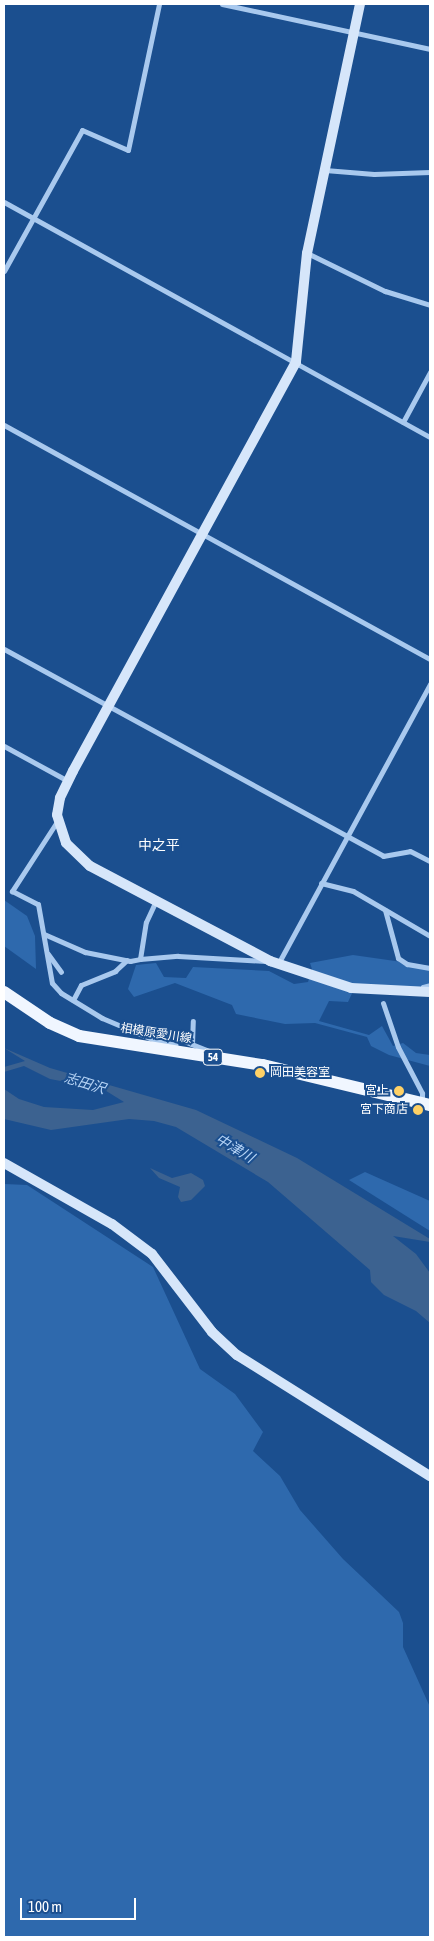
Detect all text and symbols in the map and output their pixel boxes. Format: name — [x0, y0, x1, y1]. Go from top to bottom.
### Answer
district label: 中之平 — [138, 837, 180, 853]
street label: 相模原愛川線 — [119, 1021, 193, 1047]
road number: 54 — [202, 1048, 224, 1066]
place label: 岡田美容室 — [270, 1066, 330, 1080]
marker: 岡田美容室 — [254, 1067, 266, 1079]
water label: 志田沢 — [62, 1069, 108, 1097]
place label: 宮上 — [365, 1084, 389, 1098]
marker: 宮上 — [393, 1085, 405, 1097]
place label: 宮下商店 — [360, 1103, 408, 1117]
marker: 宮下商店 — [412, 1104, 424, 1116]
water label: 中津川 — [213, 1130, 257, 1166]
scale bar — [22, 1888, 139, 1920]
text: 100 m — [28, 1898, 62, 1915]

